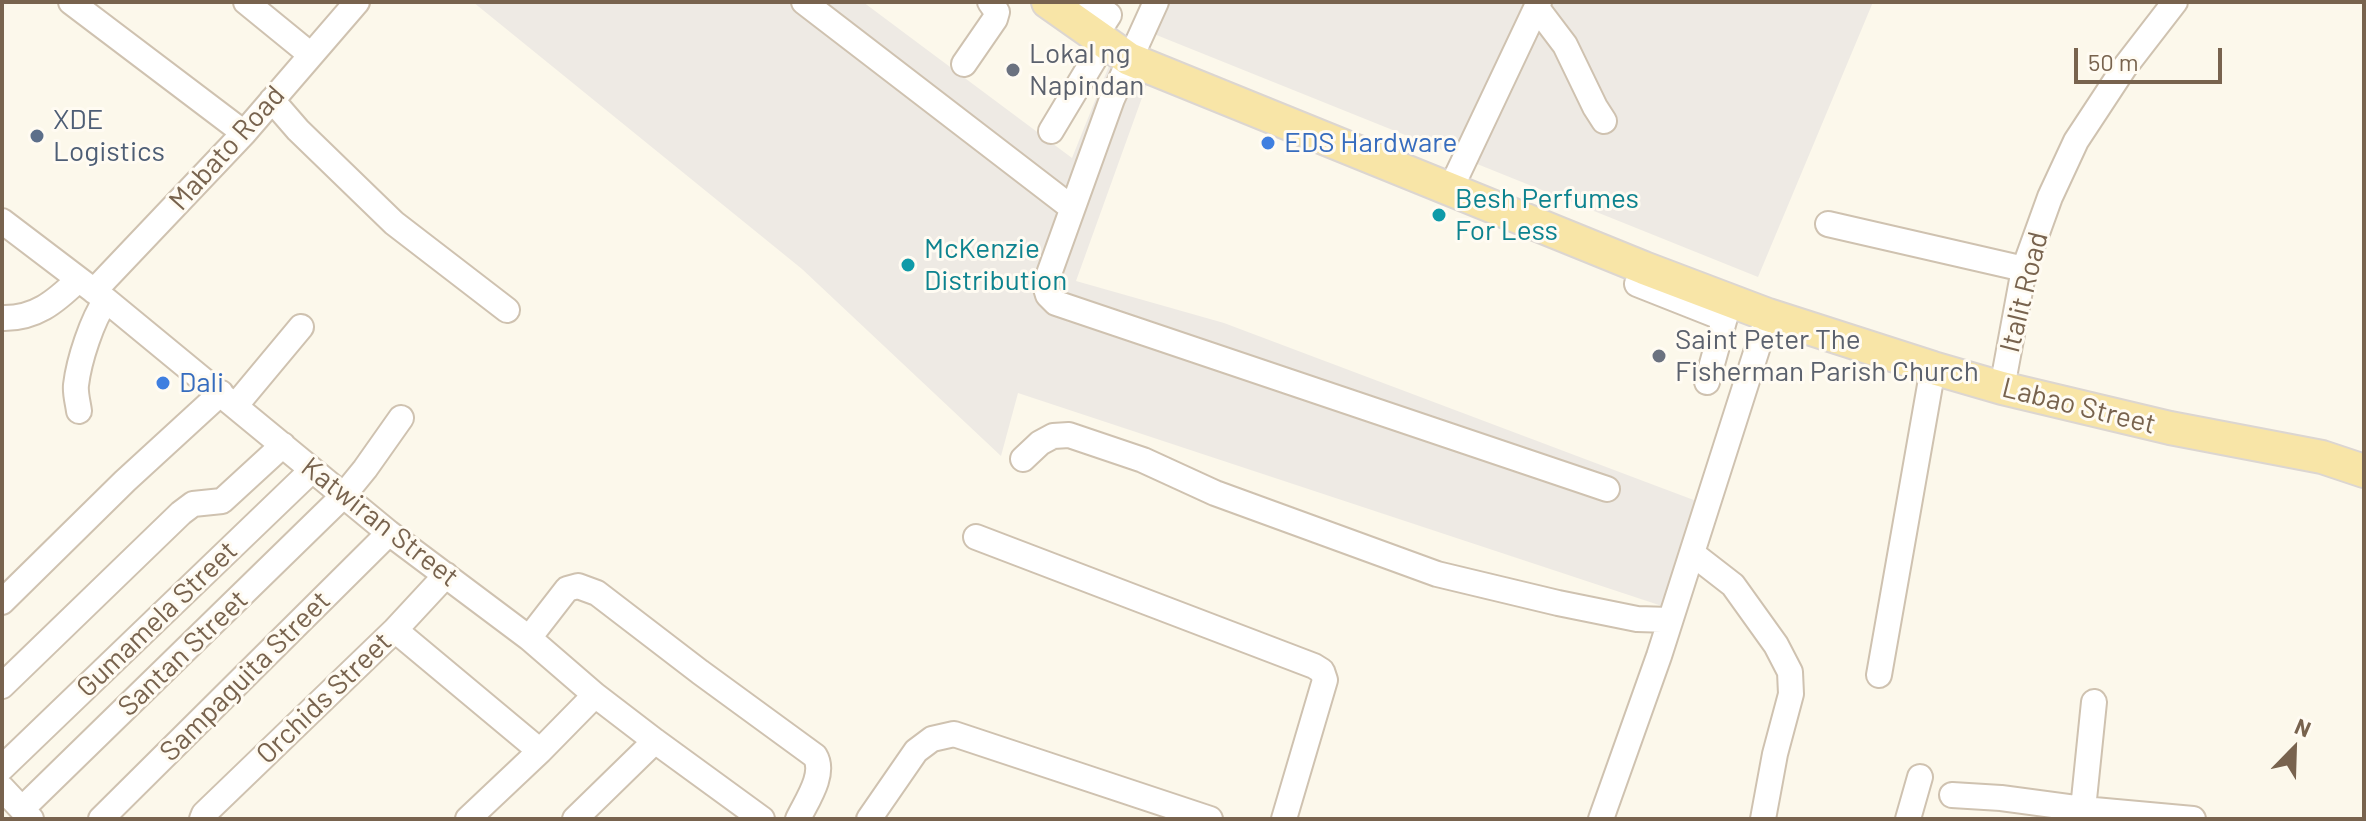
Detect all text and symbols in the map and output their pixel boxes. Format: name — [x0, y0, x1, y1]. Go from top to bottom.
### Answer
scale bar — [2078, 32, 2226, 82]
place label: Lokal ng Napindan — [1029, 37, 1144, 103]
text: 50 m — [2088, 47, 2139, 76]
marker: Lokal ng Napindan — [1004, 61, 1022, 79]
street label: Mabato Road — [162, 79, 292, 217]
place label: XDE Logistics — [53, 103, 165, 169]
place label: EDS Hardware — [1284, 126, 1457, 160]
marker: XDE Logistics — [28, 127, 46, 145]
marker: EDS Hardware — [1259, 134, 1277, 152]
place label: Besh Perfumes For Less — [1455, 182, 1639, 248]
marker: Besh Perfumes For Less — [1430, 206, 1448, 224]
street label: Italit Road — [1993, 228, 2055, 356]
place label: McKenzie Distribution — [924, 232, 1067, 298]
marker: McKenzie Distribution — [899, 256, 917, 274]
place label: Saint Peter The Fisherman Parish Church — [1675, 323, 1979, 389]
marker: Saint Peter The Fisherman Parish Church — [1650, 347, 1668, 365]
place label: Dali — [179, 366, 224, 400]
street label: Labao Street — [1999, 371, 2159, 441]
marker: Dali — [154, 374, 172, 392]
street label: Katwiran Street — [295, 450, 465, 594]
street label: Gumamela Street — [70, 534, 244, 704]
street label: Santan Street — [111, 583, 255, 723]
street label: Sampaguita Street — [153, 584, 337, 768]
street label: Orchids Street — [249, 625, 399, 771]
north arrow — [2254, 709, 2334, 789]
text: N — [2292, 712, 2315, 742]

